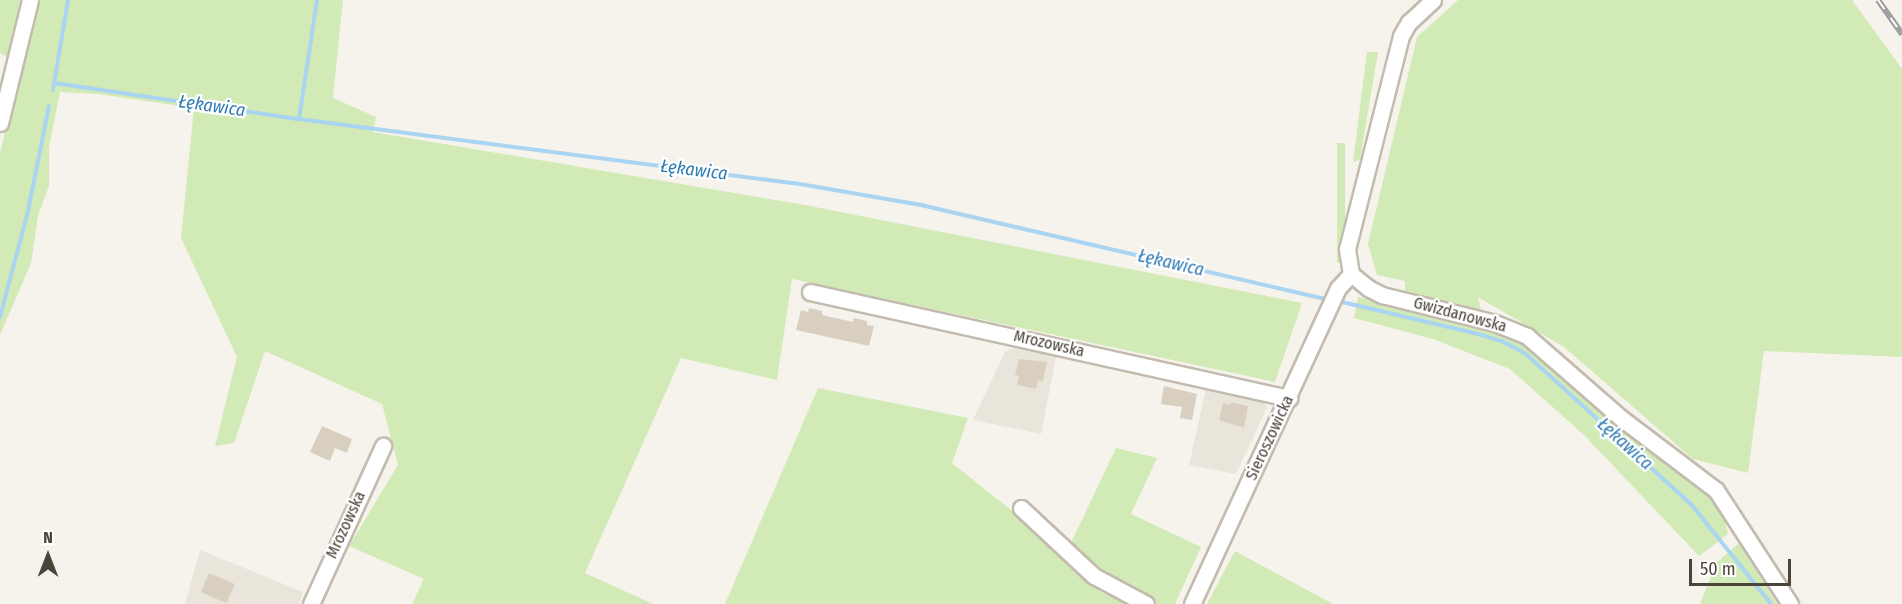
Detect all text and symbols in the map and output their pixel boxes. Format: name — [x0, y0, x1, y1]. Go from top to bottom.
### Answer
water label: Łękawica — [177, 91, 247, 121]
water label: Łękawica — [659, 155, 729, 185]
water label: Łękawica — [1136, 245, 1206, 281]
street label: Gwizdanowska — [1411, 293, 1509, 337]
street label: Mrozowska — [1012, 327, 1086, 361]
street label: Sieroszowicka — [1242, 393, 1298, 483]
water label: Łękawica — [1593, 413, 1657, 475]
street label: Mrozowska — [322, 488, 370, 562]
north arrow — [18, 526, 78, 586]
text: N — [43, 528, 53, 547]
scale bar — [1692, 547, 1794, 585]
text: 50 m — [1700, 558, 1736, 580]

